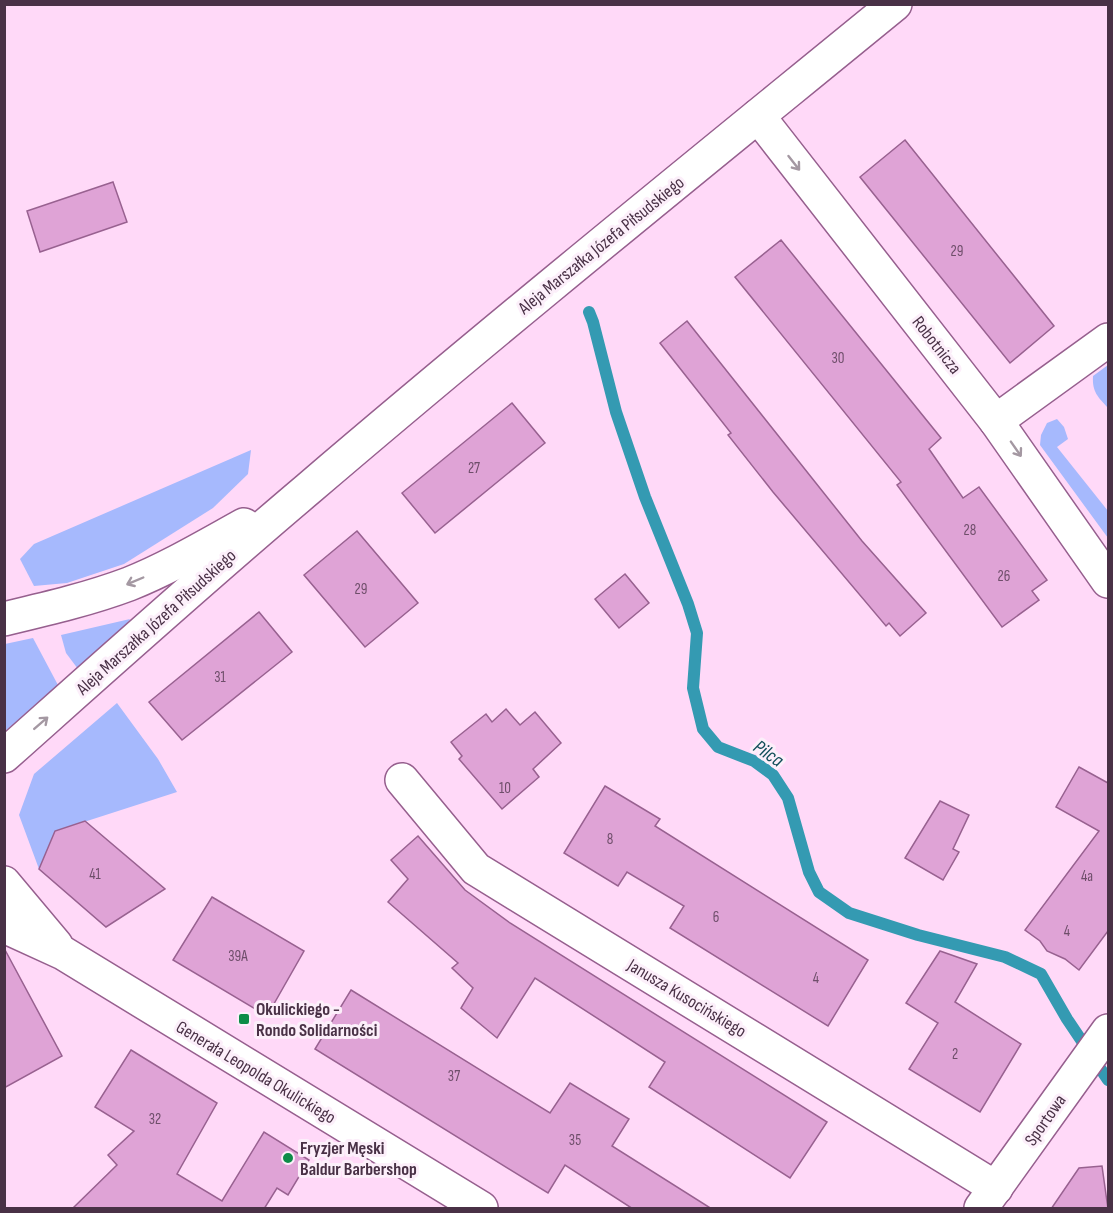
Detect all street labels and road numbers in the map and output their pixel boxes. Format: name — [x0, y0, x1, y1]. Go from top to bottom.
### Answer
street label: Aleja Marszałka Józefa Piłsudskiego — [513, 172, 688, 319]
street label: Robotnicza — [908, 312, 966, 378]
street label: Aleja Marszałka Józefa Piłsudskiego — [72, 545, 240, 700]
street label: Janusza Kusocińskiego — [623, 954, 750, 1042]
street label: Generała Leopolda Okulickiego — [172, 1016, 339, 1128]
street label: Sportowa — [1020, 1091, 1071, 1150]

